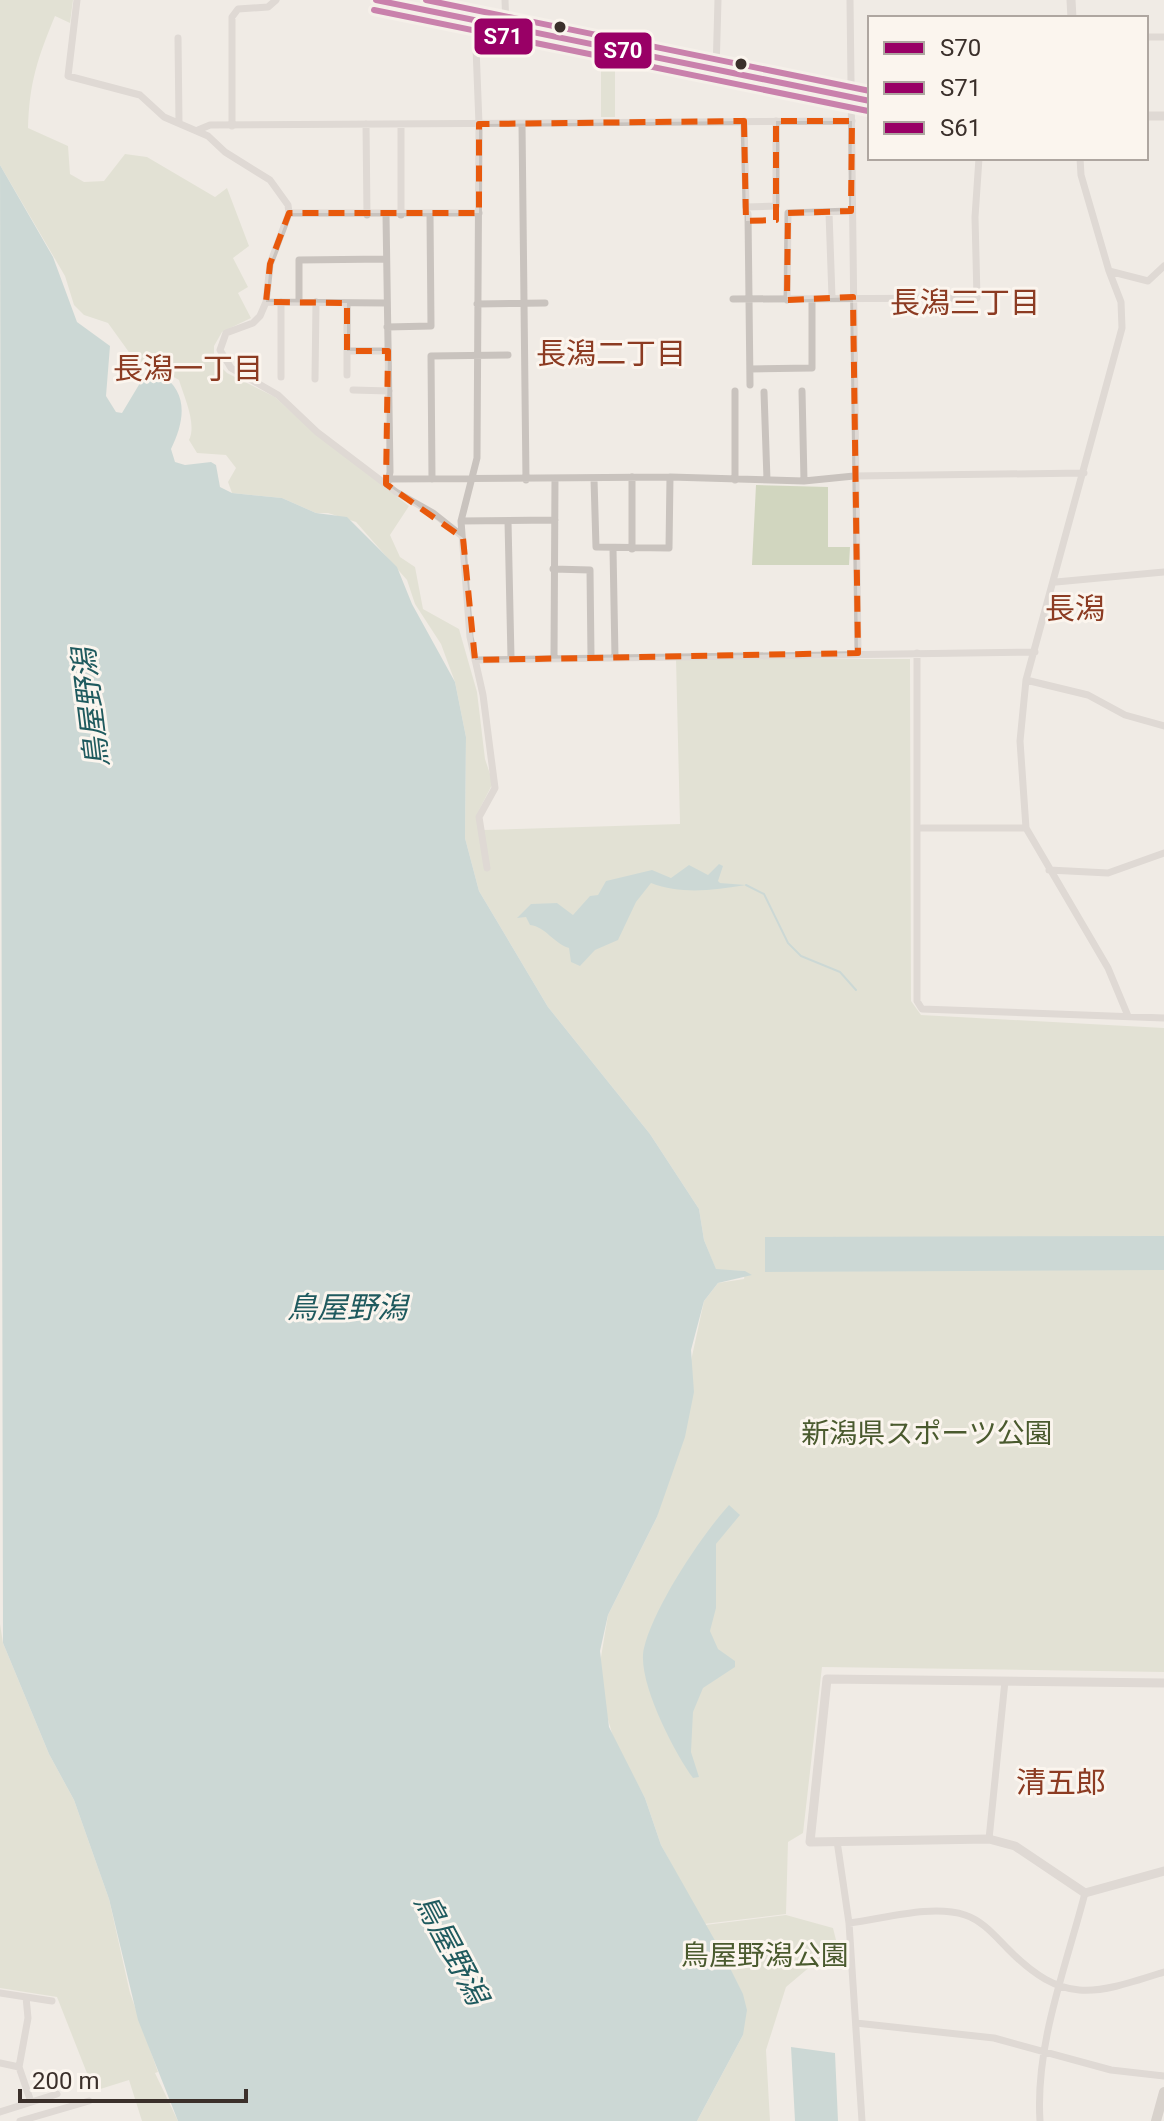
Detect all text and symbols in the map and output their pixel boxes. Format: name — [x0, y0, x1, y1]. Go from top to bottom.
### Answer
legend — [868, 16, 1148, 160]
line badge: S71 — [473, 17, 534, 56]
unlabelled marker — [552, 19, 568, 35]
text: S71 — [484, 24, 522, 49]
line badge: S70 — [593, 31, 653, 70]
text: S70 — [940, 34, 981, 62]
text: S70 — [604, 38, 642, 63]
unlabelled marker — [733, 56, 749, 72]
text: S71 — [940, 74, 981, 102]
text: S61 — [940, 114, 981, 142]
district label: 長潟三丁目 — [890, 285, 1040, 320]
district label: 長潟二丁目 — [536, 336, 686, 371]
district label: 長潟一丁目 — [113, 351, 263, 386]
district label: 長潟 — [1045, 591, 1105, 626]
water label: 鳥屋野潟 — [65, 642, 115, 770]
water label: 鳥屋野潟 — [287, 1290, 411, 1325]
park label: 新潟県スポーツ公園 — [801, 1417, 1053, 1450]
district label: 清五郎 — [1016, 1765, 1106, 1800]
water label: 鳥屋野潟 — [408, 1888, 497, 2013]
park label: 鳥屋野潟公園 — [681, 1939, 849, 1972]
scale bar — [20, 2053, 246, 2103]
text: 200 m — [32, 2067, 99, 2095]

